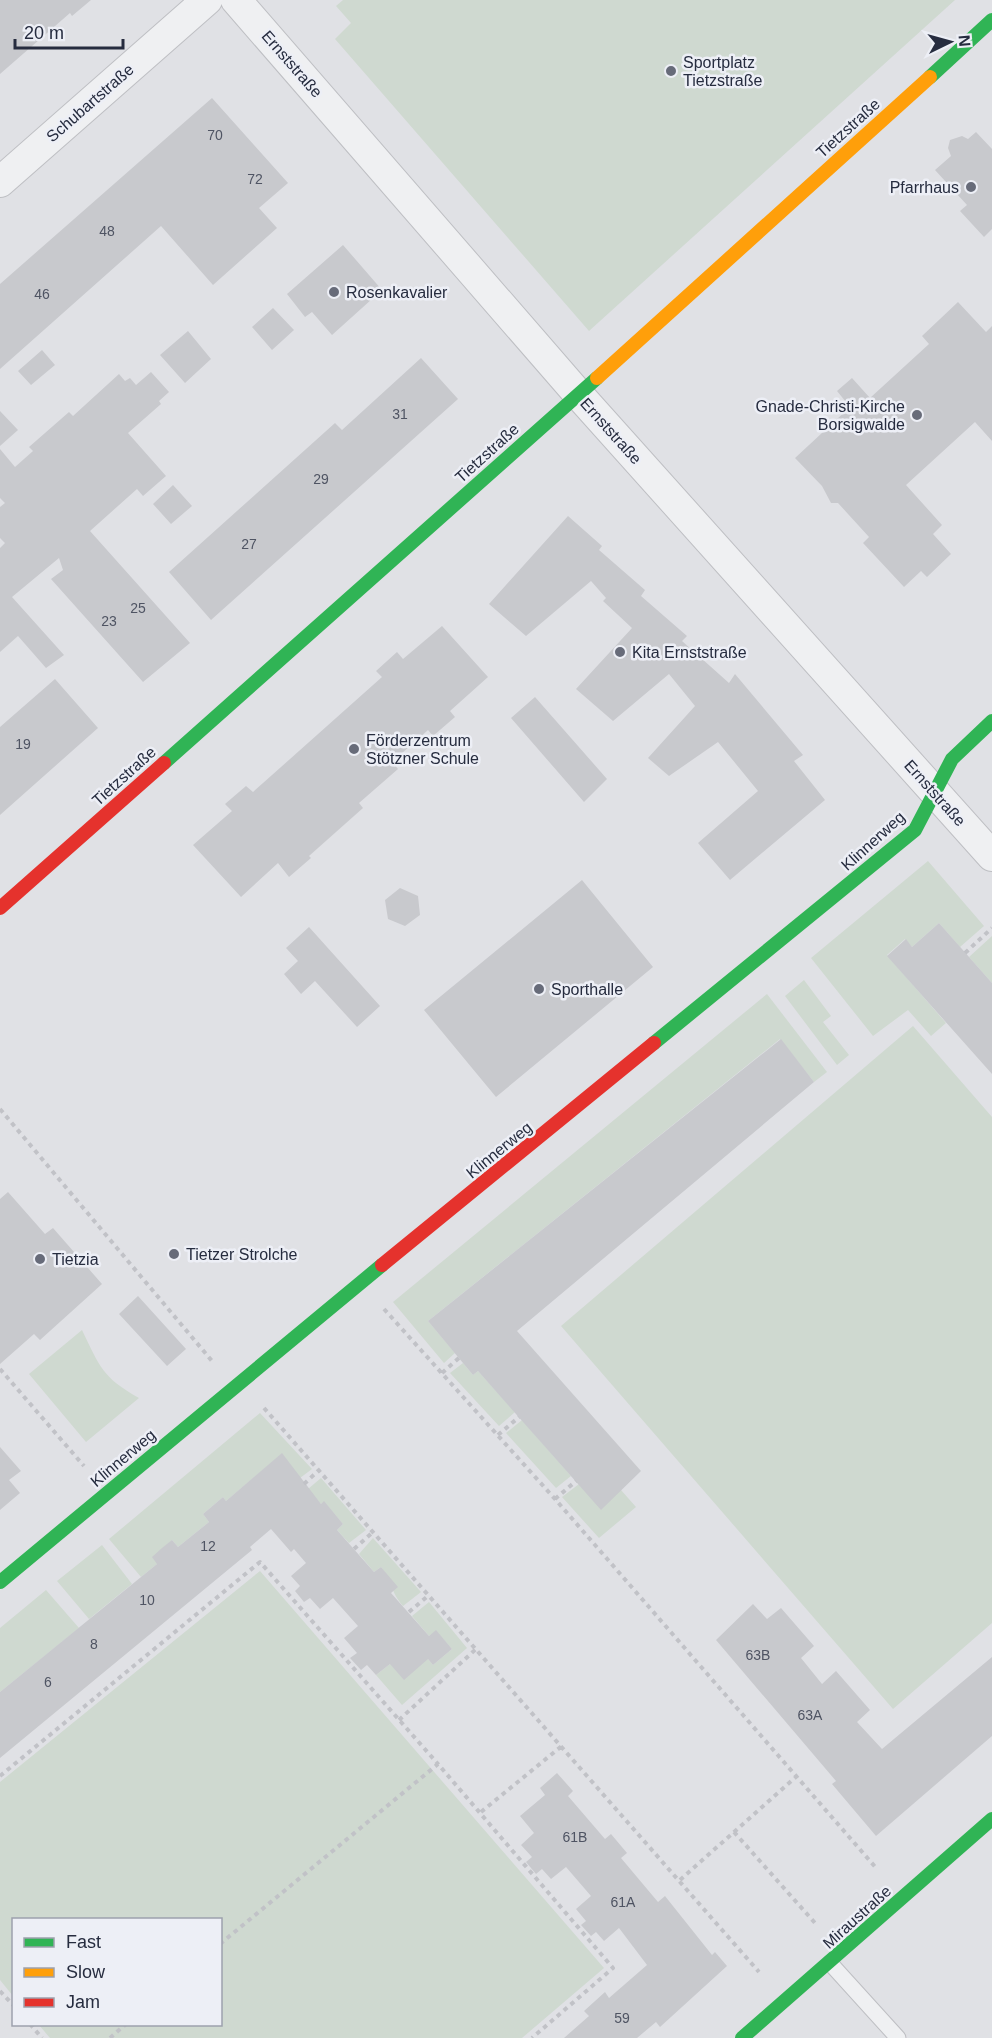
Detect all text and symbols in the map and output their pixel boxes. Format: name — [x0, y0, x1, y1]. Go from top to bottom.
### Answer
scale bar — [15, 12, 123, 50]
north arrow — [920, 12, 980, 72]
text: 20 m — [24, 23, 64, 43]
street label: Ernststraße — [258, 27, 326, 101]
text: N — [955, 34, 973, 47]
place label: Sportplatz Tietzstraße — [683, 54, 763, 89]
street label: Schubartstraße — [43, 61, 137, 145]
marker: Sportplatz Tietzstraße — [664, 64, 678, 78]
street label: Tietzstraße — [813, 95, 883, 161]
house number: 70 — [207, 127, 223, 143]
house number: 72 — [247, 171, 263, 187]
place label: Pfarrhaus — [890, 179, 959, 196]
marker: Pfarrhaus — [964, 180, 978, 194]
house number: 48 — [99, 223, 115, 239]
place label: Rosenkavalier — [346, 284, 448, 301]
marker: Rosenkavalier — [327, 285, 341, 299]
house number: 46 — [34, 286, 50, 302]
street label: Ernststraße — [577, 395, 645, 467]
place label: Gnade-Christi-Kirche Borsigwalde — [756, 398, 905, 433]
house number: 31 — [392, 406, 408, 422]
marker: Gnade-Christi-Kirche Borsigwalde — [910, 408, 924, 422]
street label: Tietzstraße — [452, 420, 522, 486]
house number: 29 — [313, 471, 329, 487]
house number: 27 — [241, 536, 257, 552]
house number: 25 — [130, 600, 146, 616]
house number: 23 — [101, 613, 117, 629]
place label: Kita Ernststraße — [632, 644, 747, 661]
marker: Kita Ernststraße — [613, 645, 627, 659]
place label: Förderzentrum Stötzner Schule — [366, 732, 479, 767]
house number: 19 — [15, 736, 31, 752]
marker: Förderzentrum Stötzner Schule — [347, 742, 361, 756]
street label: Tietzstraße — [89, 743, 159, 809]
street label: Ernststraße — [901, 757, 969, 829]
street label: Klinnerweg — [838, 808, 908, 874]
place label: Sporthalle — [551, 981, 623, 998]
marker: Sporthalle — [532, 982, 546, 996]
street label: Klinnerweg — [463, 1118, 535, 1182]
place label: Tietzer Strolche — [186, 1246, 298, 1263]
marker: Tietzer Strolche — [167, 1247, 181, 1261]
place label: Tietzia — [52, 1251, 99, 1268]
marker: Tietzia — [33, 1252, 47, 1266]
street label: Klinnerweg — [87, 1426, 159, 1490]
house number: 12 — [200, 1538, 216, 1554]
house number: 10 — [139, 1592, 155, 1608]
house number: 8 — [90, 1636, 98, 1652]
house number: 63B — [746, 1647, 770, 1663]
house number: 6 — [44, 1674, 52, 1690]
house number: 63A — [798, 1707, 823, 1723]
house number: 61B — [563, 1829, 587, 1845]
street label: Miraustraße — [820, 1882, 894, 1952]
house number: 61A — [611, 1894, 636, 1910]
legend — [12, 1918, 222, 2026]
text: Fast — [66, 1932, 101, 1952]
text: Slow — [66, 1962, 106, 1982]
text: Jam — [66, 1992, 100, 2012]
house number: 59 — [614, 2010, 630, 2026]

